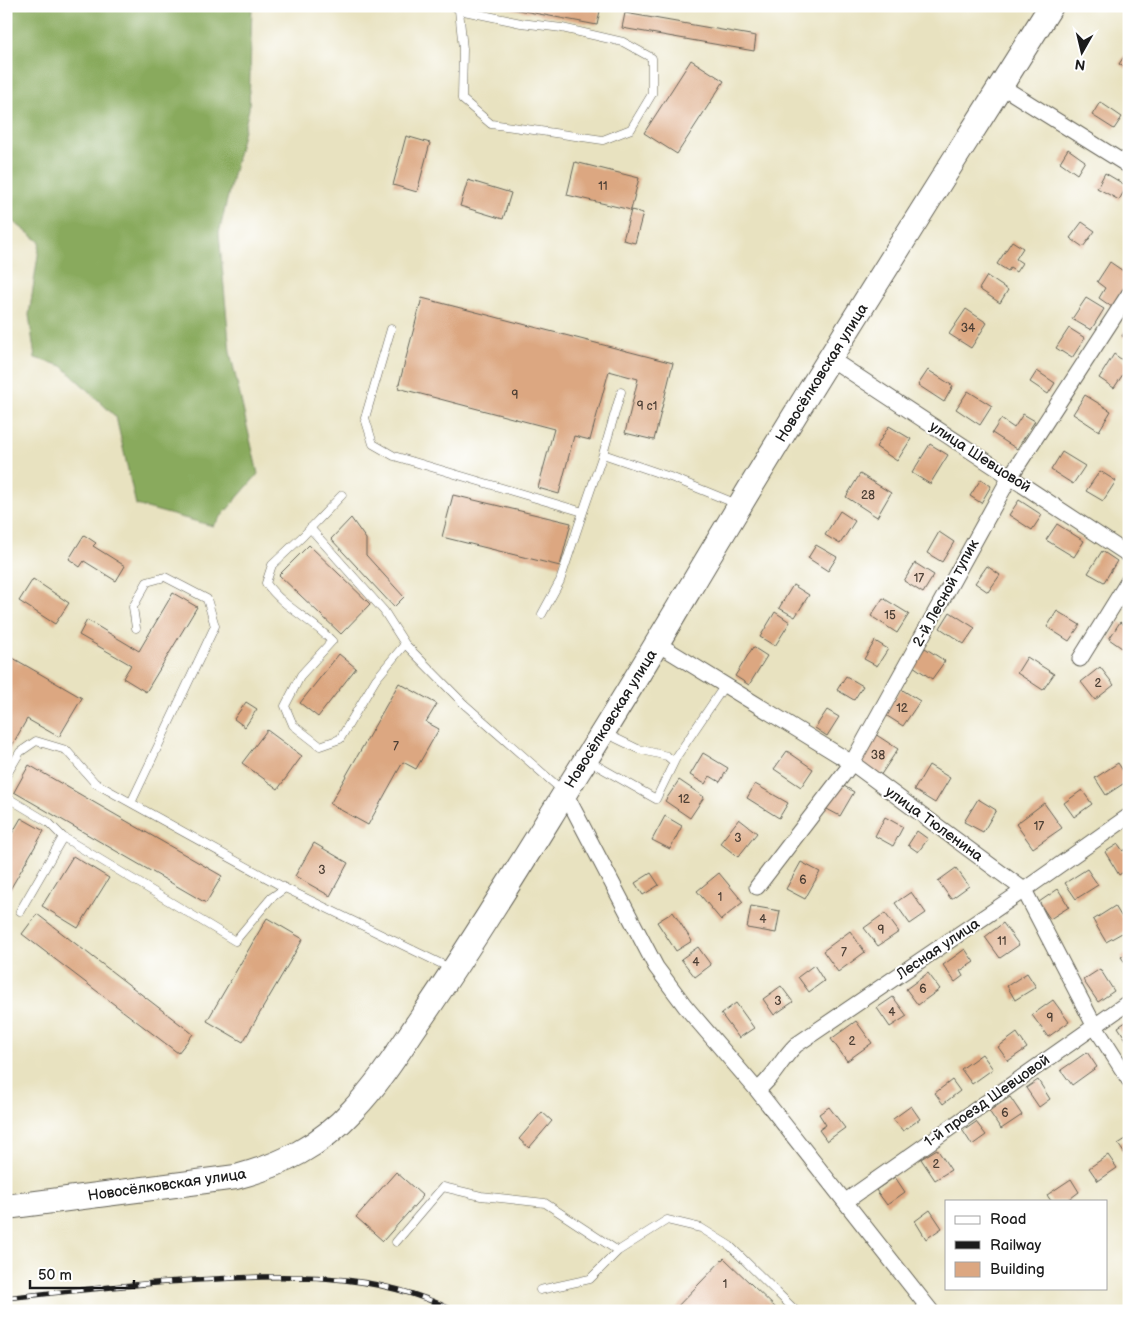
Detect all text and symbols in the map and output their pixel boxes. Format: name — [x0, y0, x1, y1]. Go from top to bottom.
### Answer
north arrow — [1058, 28, 1108, 78]
text: N — [1074, 55, 1087, 74]
house number: 11 — [598, 179, 608, 194]
street label: Новосёлковская улица — [772, 300, 873, 446]
house number: 34 — [961, 321, 976, 336]
house number: 9 — [512, 388, 519, 403]
house number: 9 с1 — [637, 399, 657, 414]
street label: улица Шевцовой — [926, 417, 1034, 497]
house number: 28 — [861, 488, 875, 503]
street label: 2-й Лесной тупик — [909, 536, 983, 650]
house number: 17 — [914, 571, 924, 586]
house number: 15 — [884, 608, 896, 623]
street label: Новосёлковская улица — [561, 646, 662, 792]
house number: 2 — [1094, 676, 1102, 691]
house number: 12 — [896, 701, 908, 716]
house number: 7 — [393, 739, 399, 754]
house number: 38 — [871, 748, 885, 763]
street label: улица Тюленина — [881, 782, 987, 866]
house number: 12 — [678, 792, 690, 807]
house number: 17 — [1034, 819, 1044, 834]
house number: 3 — [734, 831, 742, 846]
house number: 3 — [318, 863, 326, 878]
house number: 6 — [799, 873, 807, 888]
house number: 1 — [718, 890, 722, 905]
house number: 4 — [759, 912, 767, 927]
street label: Лесная улица — [892, 914, 983, 984]
house number: 9 — [878, 923, 885, 938]
house number: 11 — [997, 934, 1007, 949]
house number: 7 — [841, 945, 847, 960]
house number: 4 — [692, 955, 700, 970]
house number: 6 — [919, 982, 927, 997]
house number: 3 — [774, 994, 782, 1009]
house number: 4 — [888, 1005, 896, 1020]
house number: 9 — [1047, 1011, 1054, 1026]
house number: 2 — [848, 1034, 856, 1049]
street label: 1-й проезд Шевцовой — [920, 1050, 1054, 1152]
house number: 6 — [1001, 1106, 1009, 1121]
house number: 2 — [932, 1157, 940, 1172]
street label: Новосёлковская улица — [86, 1164, 248, 1206]
legend — [945, 1200, 1108, 1290]
text: Road — [990, 1210, 1026, 1229]
text: Railway — [990, 1236, 1041, 1255]
scale bar — [30, 1257, 134, 1289]
text: Building — [990, 1260, 1045, 1279]
text: 50 m — [38, 1266, 72, 1285]
house number: 1 — [723, 1277, 727, 1292]

